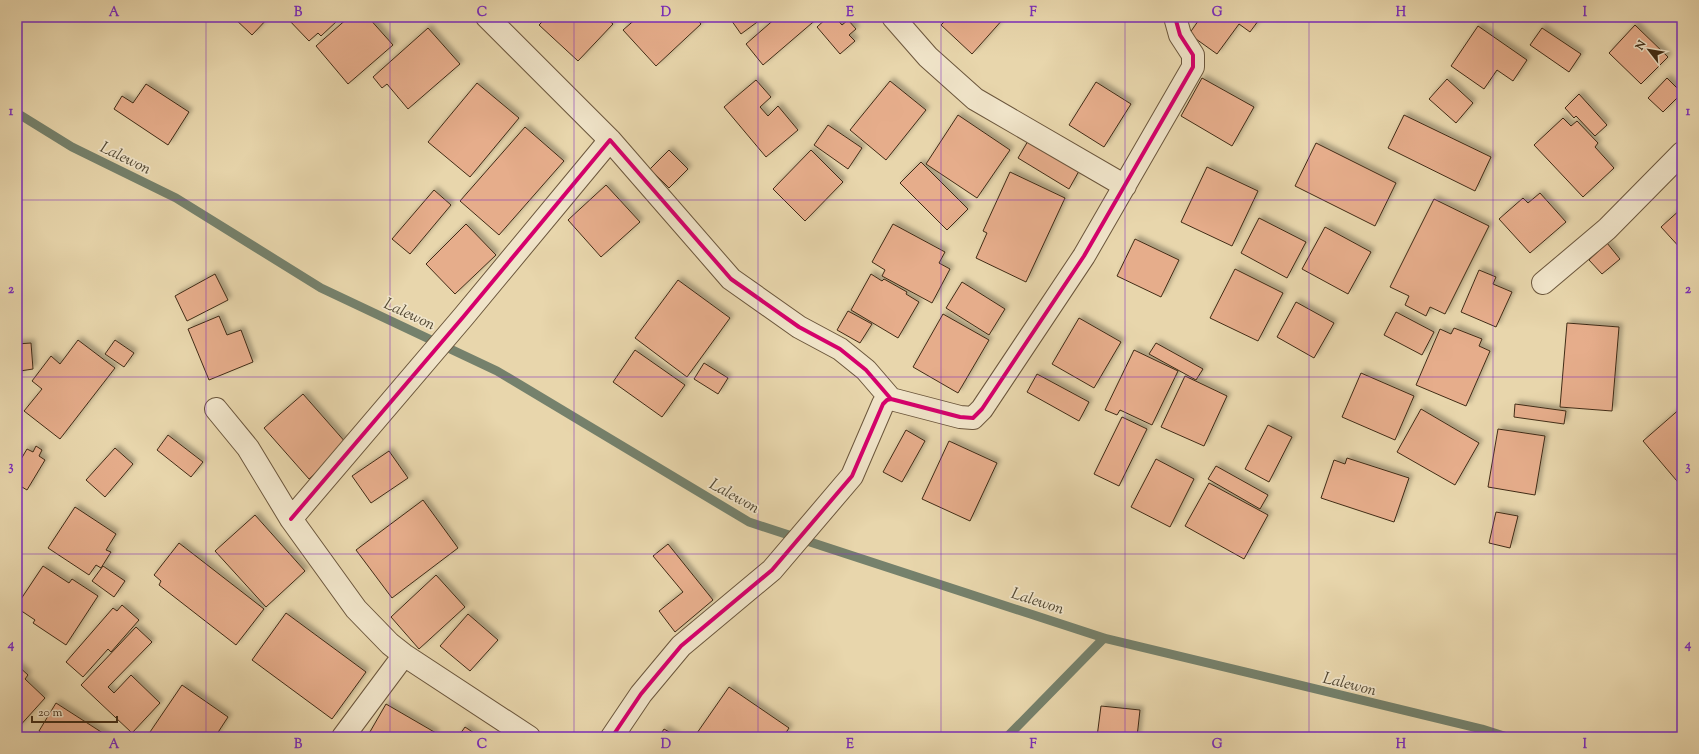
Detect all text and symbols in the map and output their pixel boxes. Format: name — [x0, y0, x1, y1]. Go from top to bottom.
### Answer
text: A — [109, 4, 120, 22]
text: B — [294, 4, 303, 22]
text: C — [477, 4, 487, 22]
text: D — [661, 4, 671, 22]
text: E — [846, 4, 854, 22]
text: F — [1029, 4, 1037, 22]
text: G — [1212, 4, 1223, 22]
text: H — [1396, 4, 1407, 22]
text: I — [1583, 4, 1588, 22]
north arrow — [1629, 30, 1669, 70]
text: N — [1632, 37, 1651, 54]
text: 1 — [9, 103, 14, 121]
text: 1 — [1686, 103, 1691, 121]
water label: Lalewon — [95, 137, 155, 182]
text: 2 — [8, 281, 15, 299]
text: 2 — [1685, 281, 1692, 299]
water label: Lalewon — [379, 293, 439, 337]
text: 3 — [8, 458, 14, 476]
text: 3 — [1685, 458, 1691, 476]
water label: Lalewon — [704, 474, 764, 521]
water label: Lalewon — [1008, 583, 1067, 622]
text: 4 — [7, 636, 15, 654]
text: 4 — [1684, 636, 1692, 654]
water label: Lalewon — [1320, 668, 1379, 703]
scale bar — [32, 698, 117, 724]
text: 20 m — [38, 704, 63, 722]
text: A — [109, 736, 120, 754]
text: B — [294, 736, 303, 754]
text: C — [477, 736, 487, 754]
text: D — [661, 736, 671, 754]
text: E — [846, 736, 854, 754]
text: F — [1029, 736, 1037, 754]
text: G — [1212, 736, 1223, 754]
text: H — [1396, 736, 1407, 754]
text: I — [1583, 736, 1588, 754]

